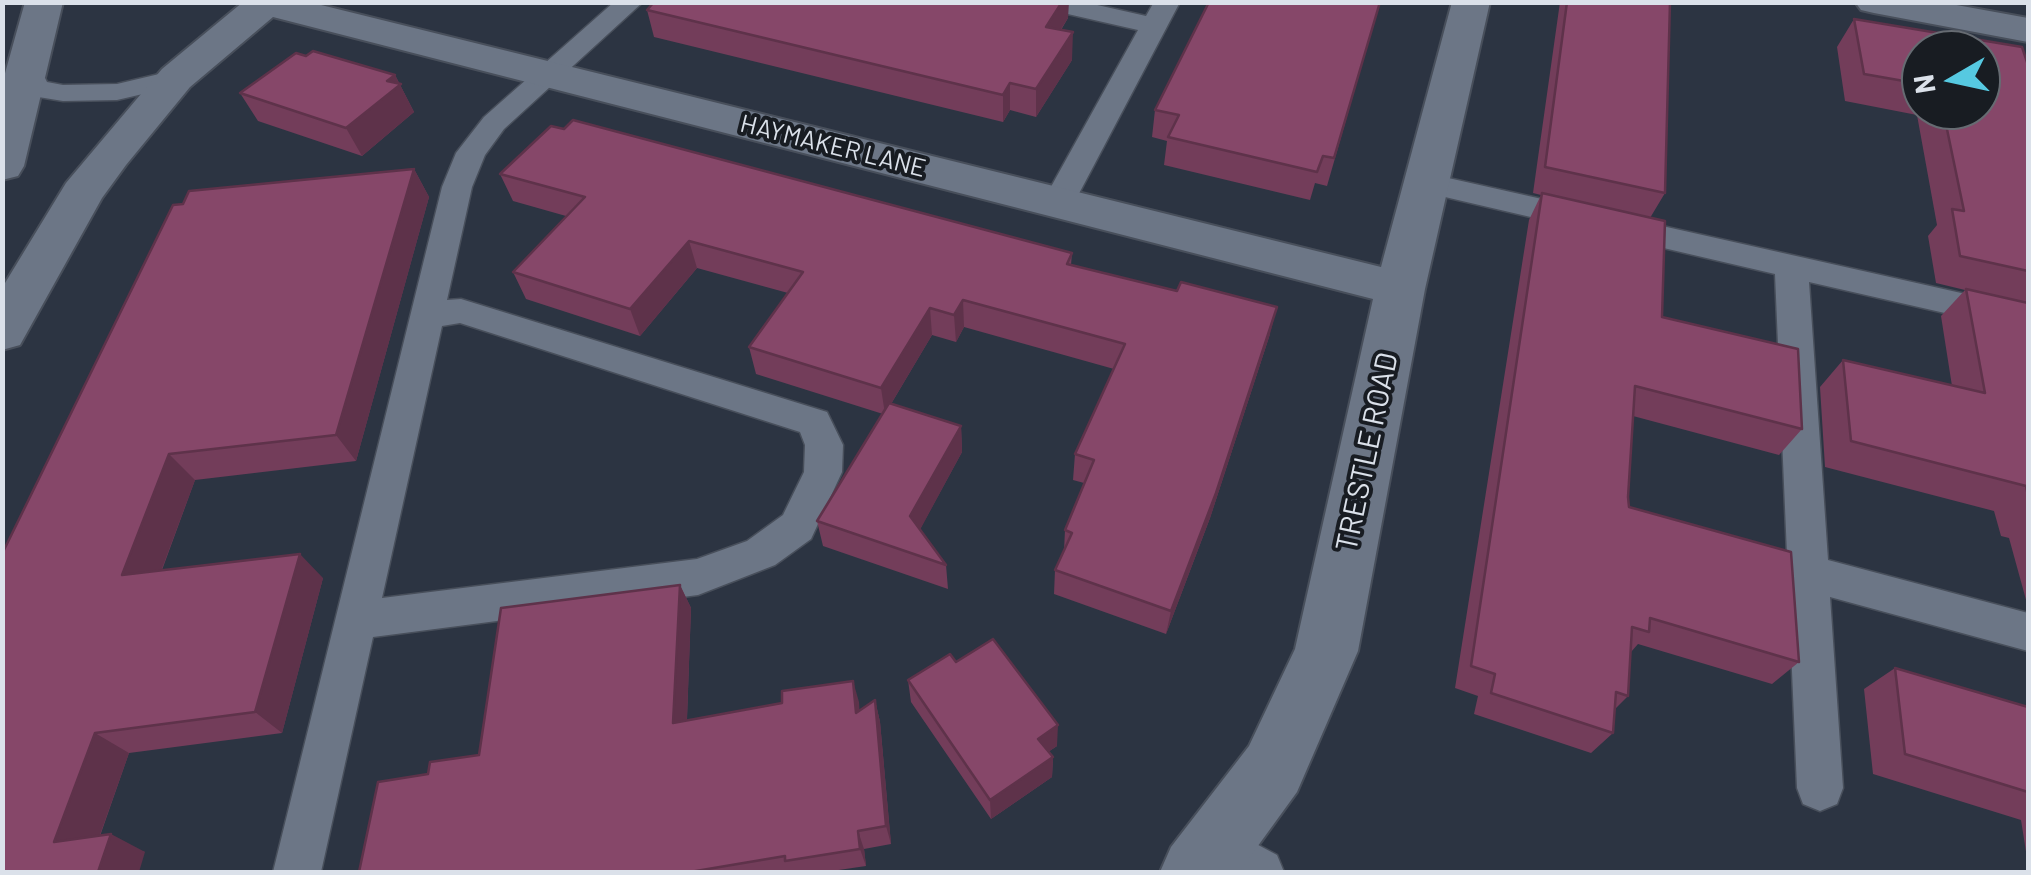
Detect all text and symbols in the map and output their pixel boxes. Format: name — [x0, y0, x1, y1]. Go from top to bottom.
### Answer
north arrow — [1901, 30, 2001, 130]
text: N — [1905, 73, 1942, 96]
street label: HAYMAKER LANE — [737, 108, 929, 184]
street label: TRESTLE ROAD — [1328, 349, 1406, 555]

